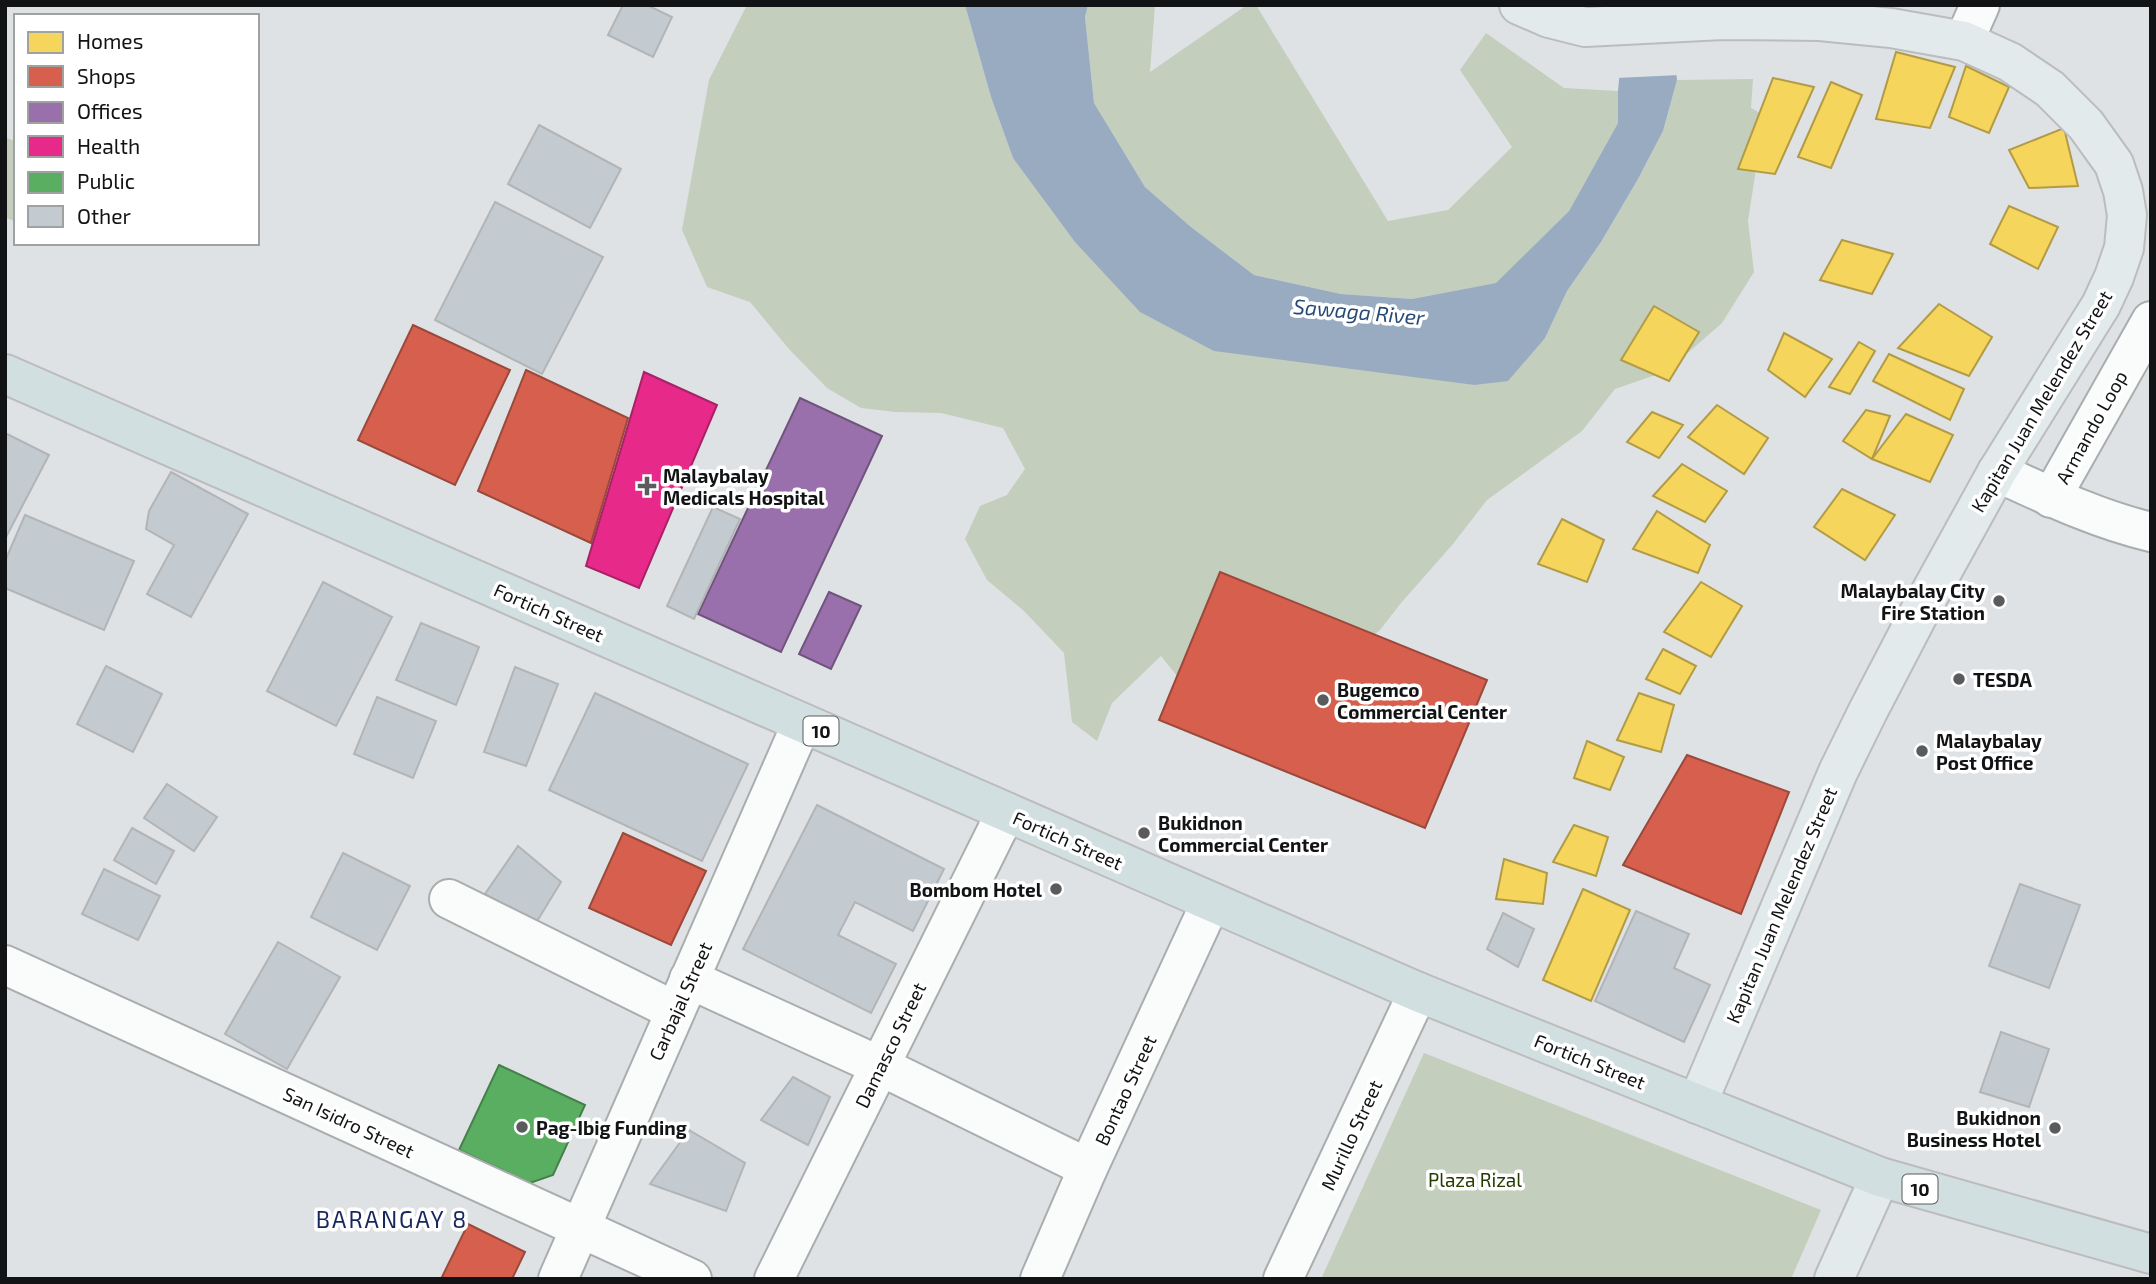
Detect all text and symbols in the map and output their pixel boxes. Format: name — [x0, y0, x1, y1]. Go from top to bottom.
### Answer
legend — [14, 14, 259, 245]
text: Homes — [77, 28, 143, 53]
text: Shops — [77, 63, 136, 88]
text: Offices — [77, 98, 143, 123]
text: Health — [77, 133, 140, 158]
text: Public — [77, 168, 135, 193]
text: Other — [77, 203, 132, 228]
street label: Kapitan Juan Melendez Street — [1966, 286, 2116, 516]
water label: Sawaga River — [1292, 293, 1426, 329]
street label: Armando Loop — [2050, 366, 2132, 488]
place label: Malaybalay Medicals Hospital — [663, 464, 825, 509]
marker: Malaybalay Medicals Hospital — [637, 476, 657, 496]
street label: Fortich Street — [491, 578, 607, 646]
place label: Malaybalay City Fire Station — [1841, 579, 1985, 624]
marker: Malaybalay City Fire Station — [1991, 593, 2007, 609]
place label: TESDA — [1973, 668, 2032, 691]
marker: TESDA — [1951, 671, 1967, 687]
place label: Bugemco Commercial Center — [1337, 678, 1507, 723]
marker: Bugemco Commercial Center — [1315, 692, 1331, 708]
road number: 10 — [804, 716, 838, 746]
place label: Malaybalay Post Office — [1936, 729, 2042, 774]
marker: Malaybalay Post Office — [1914, 743, 1930, 759]
street label: Kapitan Juan Melendez Street — [1721, 783, 1841, 1027]
street label: Fortich Street — [1010, 806, 1126, 874]
place label: Bukidnon Commercial Center — [1158, 811, 1328, 856]
marker: Bukidnon Commercial Center — [1136, 825, 1152, 841]
place label: Bombom Hotel — [910, 878, 1043, 901]
marker: Bombom Hotel — [1048, 881, 1064, 897]
street label: Carbajal Street — [644, 938, 716, 1064]
street label: Damasco Street — [850, 979, 930, 1111]
street label: Fortich Street — [1531, 1028, 1649, 1094]
street label: Bontao Street — [1089, 1031, 1161, 1149]
street label: Murillo Street — [1315, 1076, 1387, 1194]
street label: San Isidro Street — [280, 1082, 418, 1162]
place label: Bukidnon Business Hotel — [1907, 1106, 2042, 1151]
place label: Pag-Ibig Funding — [536, 1116, 687, 1139]
marker: Pag-Ibig Funding — [514, 1119, 530, 1135]
marker: Bukidnon Business Hotel — [2047, 1120, 2063, 1136]
park label: Plaza Rizal — [1428, 1168, 1522, 1191]
road number: 10 — [1902, 1174, 1938, 1204]
district label: BARANGAY 8 — [316, 1205, 468, 1233]

